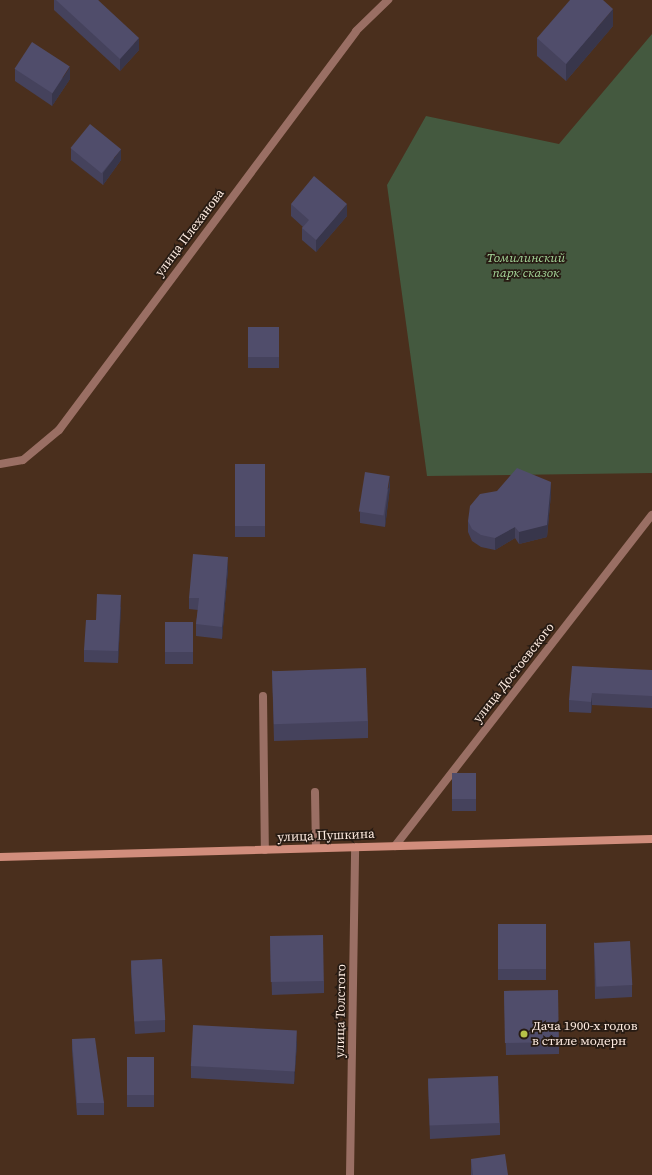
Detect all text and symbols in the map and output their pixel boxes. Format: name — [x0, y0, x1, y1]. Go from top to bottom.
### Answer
street label: улица Плеханова — [152, 186, 228, 280]
park label: Томилинский парк сказок — [487, 251, 565, 282]
street label: улица Достоевского — [470, 620, 558, 726]
street label: улица Пушкина — [277, 827, 375, 845]
street label: улица Толстого — [332, 964, 350, 1058]
place label: Дача 1900-х годов в стиле модерн — [532, 1019, 637, 1050]
marker: Дача 1900-х годов в стиле модерн — [519, 1029, 529, 1039]

